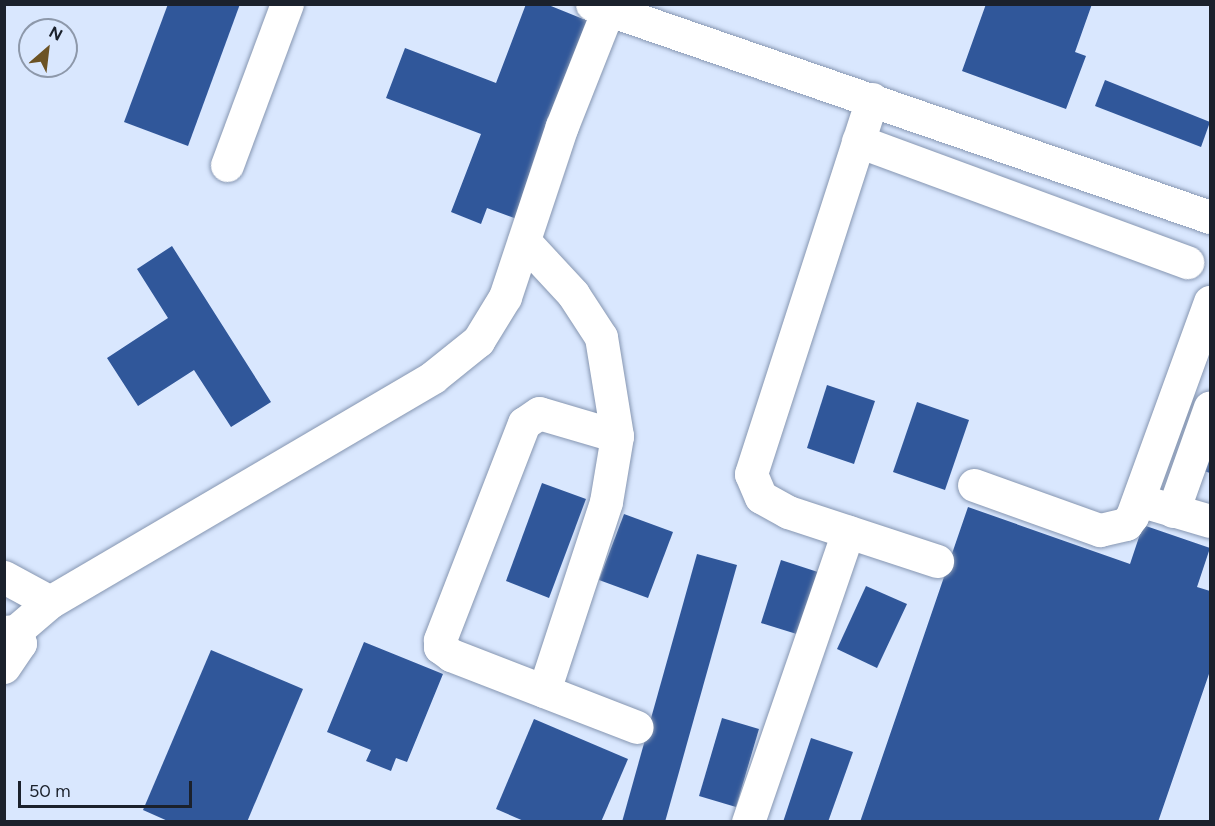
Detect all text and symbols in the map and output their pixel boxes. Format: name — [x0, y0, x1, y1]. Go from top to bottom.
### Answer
north arrow — [18, 18, 78, 78]
text: N — [46, 22, 66, 45]
scale bar — [21, 769, 195, 807]
text: 50 m — [29, 780, 71, 802]

